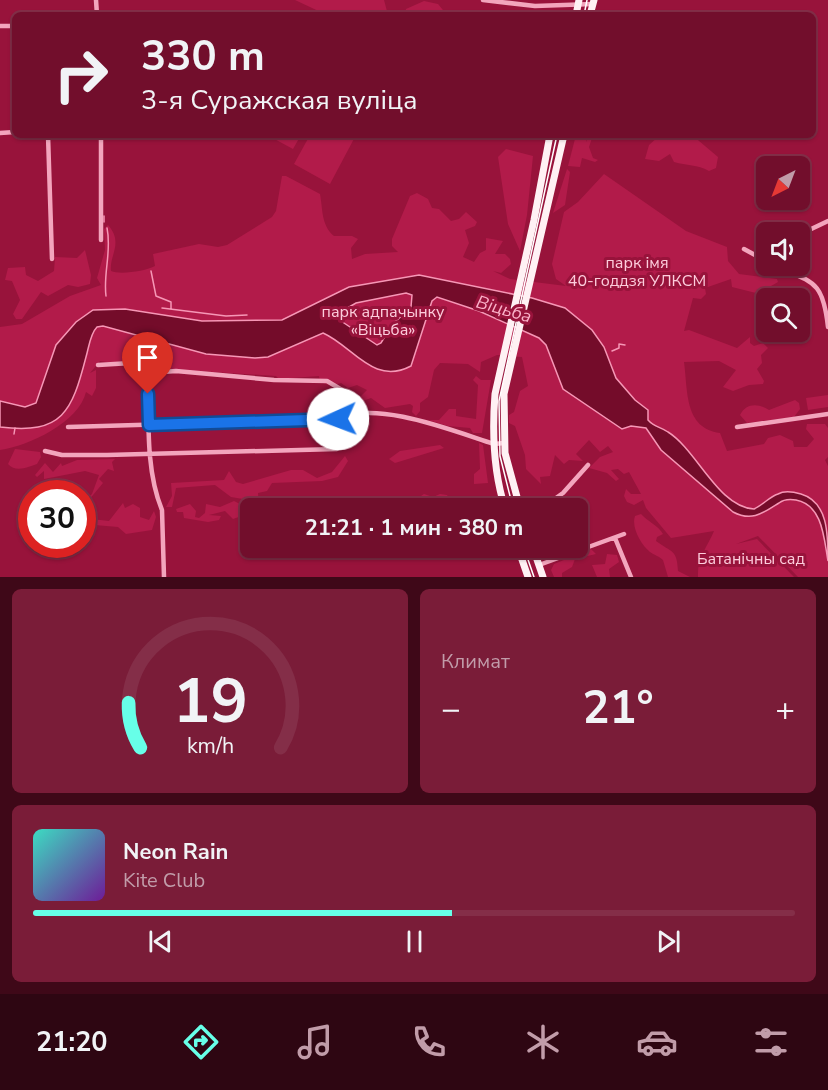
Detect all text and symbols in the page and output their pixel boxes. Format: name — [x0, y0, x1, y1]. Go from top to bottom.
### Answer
text: 330 m — [141, 28, 265, 85]
icon: right — [42, 36, 120, 114]
text: 3-я Суражская вуліца — [141, 82, 418, 119]
north arrow — [756, 156, 810, 210]
map controls — [756, 156, 810, 342]
button: sound — [756, 222, 810, 276]
park label: парк імя 40-годдзя УЛКСМ — [568, 252, 706, 292]
button: search — [756, 288, 810, 342]
water label: Віцьба — [473, 290, 535, 328]
park label: парк адпачынку «Віцьба» — [322, 301, 445, 341]
pin — [122, 332, 173, 394]
icon: arrive — [131, 341, 164, 374]
position arrow — [306, 387, 370, 451]
speed limit sign: 30 — [18, 480, 96, 558]
text: 21:21 · 1 мин · 380 m — [305, 513, 523, 543]
park label: Батанічны сад — [697, 548, 805, 570]
text: Климат — [441, 648, 510, 675]
text: 19 — [173, 659, 247, 744]
text: 21° — [582, 678, 654, 739]
text: − — [441, 687, 461, 732]
text: + — [775, 687, 795, 732]
text: km/h — [186, 731, 234, 761]
text: Neon Rain — [123, 837, 228, 867]
text: Kite Club — [123, 867, 205, 894]
icon: previous — [144, 925, 177, 958]
icon: pause — [398, 925, 431, 958]
icon: next — [652, 925, 685, 958]
icon: directions — [180, 1021, 222, 1063]
icon: music — [294, 1021, 336, 1063]
icon: phone — [408, 1021, 450, 1063]
icon: climate — [522, 1021, 564, 1063]
icon: car — [636, 1021, 678, 1063]
icon: filters — [750, 1021, 792, 1063]
text: 21:20 — [36, 1024, 108, 1061]

